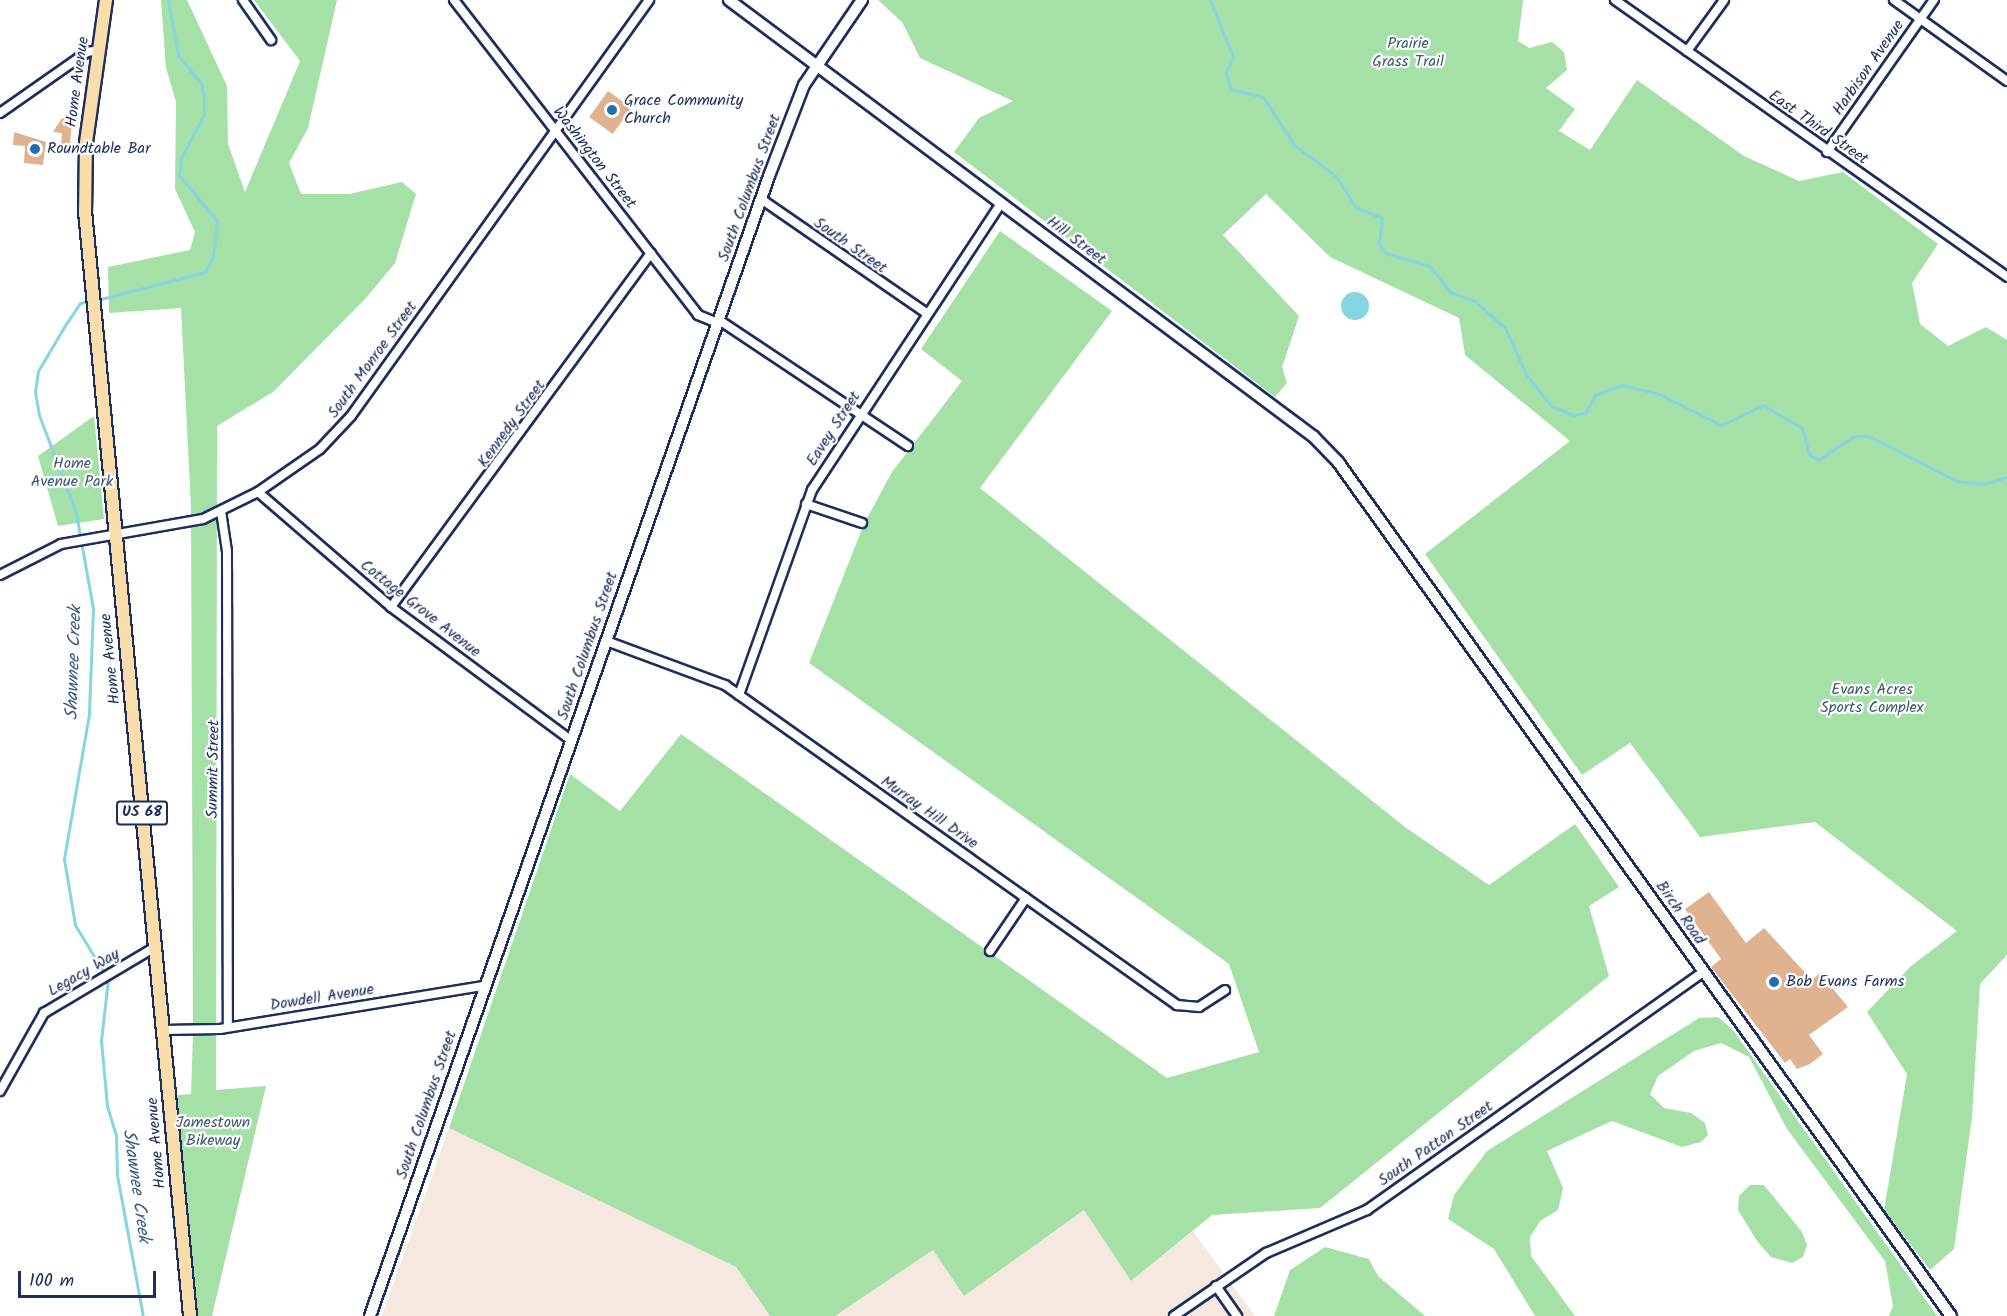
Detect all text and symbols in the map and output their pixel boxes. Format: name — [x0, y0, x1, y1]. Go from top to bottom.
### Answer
street label: Harbison Avenue — [1829, 17, 1909, 119]
park label: Prairie Grass Trail — [1372, 34, 1444, 72]
street label: Home Avenue — [62, 35, 94, 129]
street label: East Third Street — [1764, 86, 1872, 170]
place label: Grace Community Church — [624, 91, 743, 129]
street label: Washington Street — [548, 103, 640, 213]
marker: Grace Community Church — [605, 103, 619, 117]
street label: South Columbus Street — [714, 112, 786, 264]
place label: Roundtable Bar — [47, 139, 150, 159]
marker: Roundtable Bar — [28, 142, 42, 156]
street label: Hill Street — [1043, 212, 1109, 270]
street label: South Street — [810, 214, 890, 278]
street label: South Monroe Street — [324, 298, 422, 422]
street label: Kennedy Street — [474, 377, 550, 471]
street label: Eavey Street — [803, 388, 865, 470]
park label: Home Avenue Park — [31, 454, 113, 492]
street label: Cottage Grove Avenue — [356, 556, 484, 662]
street label: South Columbus Street — [554, 569, 622, 723]
water label: Shawnee Creek — [62, 606, 88, 720]
street label: Home Avenue — [97, 613, 125, 705]
park label: Evans Acres Sports Complex — [1820, 680, 1924, 718]
street label: Summit Street — [204, 720, 224, 818]
street label: Murray Hill Drive — [877, 772, 981, 854]
road number: US 68 — [115, 801, 169, 825]
street label: Birch Road — [1651, 877, 1709, 949]
street label: Legacy Way — [45, 945, 123, 1001]
place label: Bob Evans Farms — [1786, 972, 1904, 992]
marker: Bob Evans Farms — [1767, 975, 1781, 989]
street label: Dowdell Avenue — [269, 980, 375, 1016]
street label: South Columbus Street — [393, 1028, 461, 1182]
street label: Home Avenue — [143, 1097, 171, 1189]
street label: South Patton Street — [1375, 1097, 1497, 1191]
park label: Jamestown Bikeway — [176, 1113, 250, 1151]
water label: Shawnee Creek — [116, 1128, 154, 1244]
scale bar — [21, 1259, 159, 1297]
text: 100 m — [29, 1267, 74, 1296]

